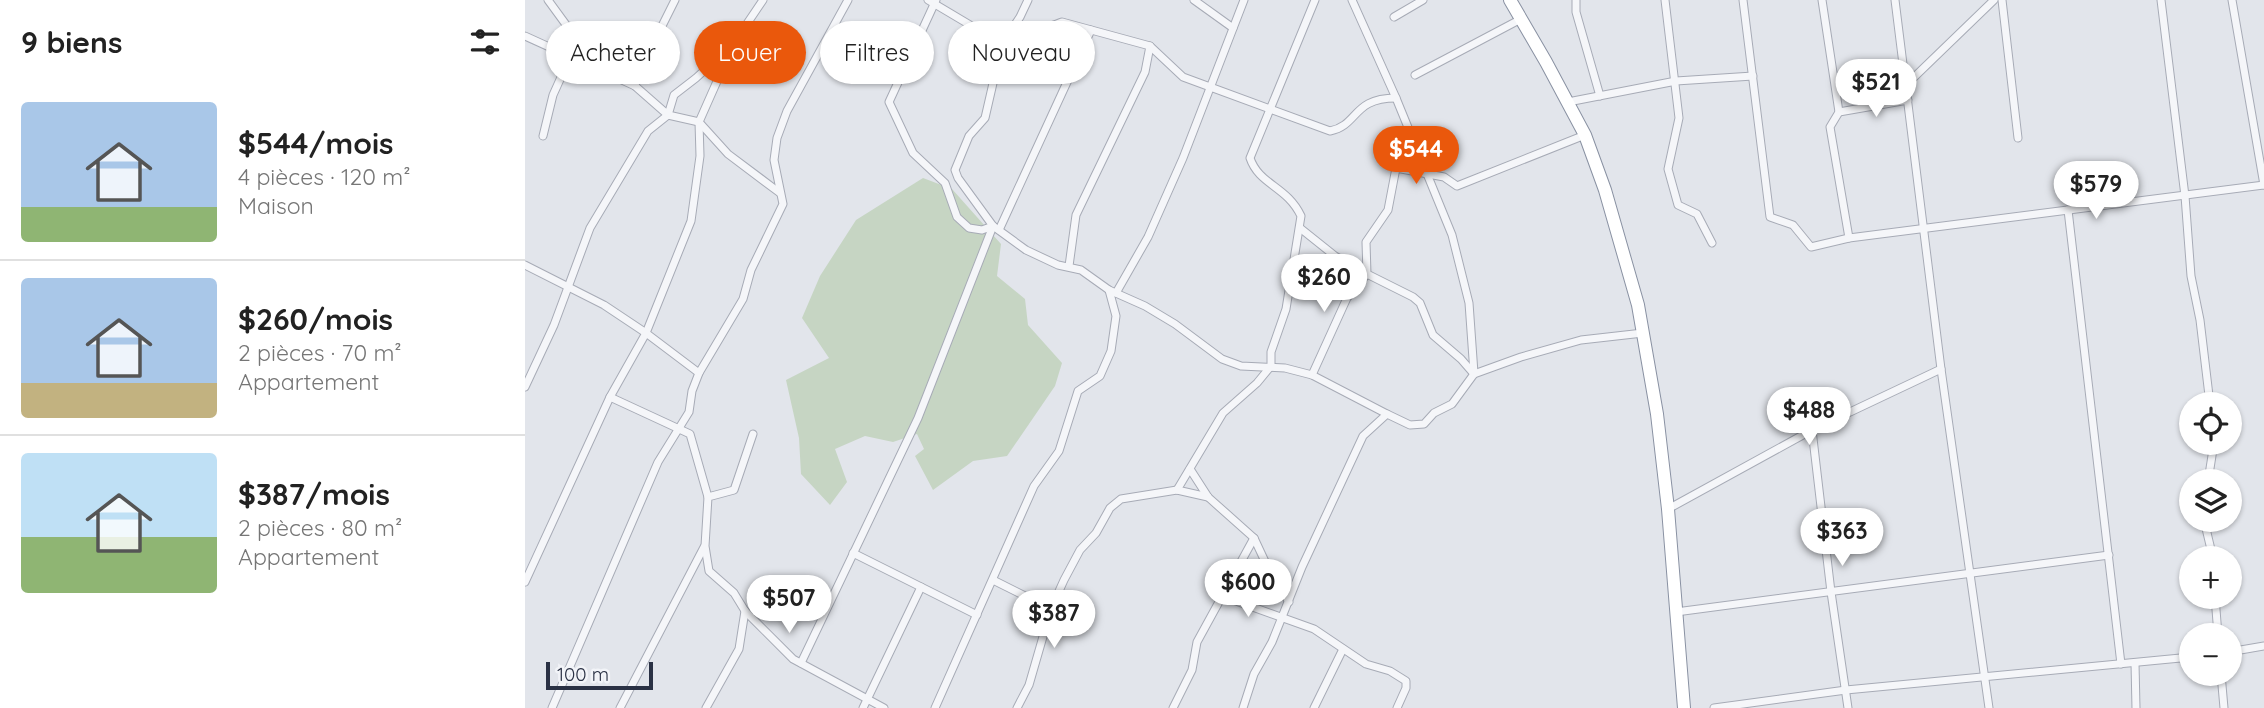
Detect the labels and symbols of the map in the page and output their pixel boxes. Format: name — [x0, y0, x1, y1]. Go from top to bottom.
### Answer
pin: $521 — [1835, 60, 1917, 119]
pin: $544 — [1375, 127, 1457, 186]
pin: $579 — [2055, 162, 2137, 221]
pin: $260 — [1283, 254, 1365, 314]
pin: $488 — [1768, 388, 1850, 447]
pin: $363 — [1801, 508, 1883, 568]
pin: $600 — [1207, 560, 1289, 619]
pin: $507 — [748, 576, 830, 635]
pin: $387 — [1013, 590, 1095, 650]
scale bar — [546, 659, 653, 691]

